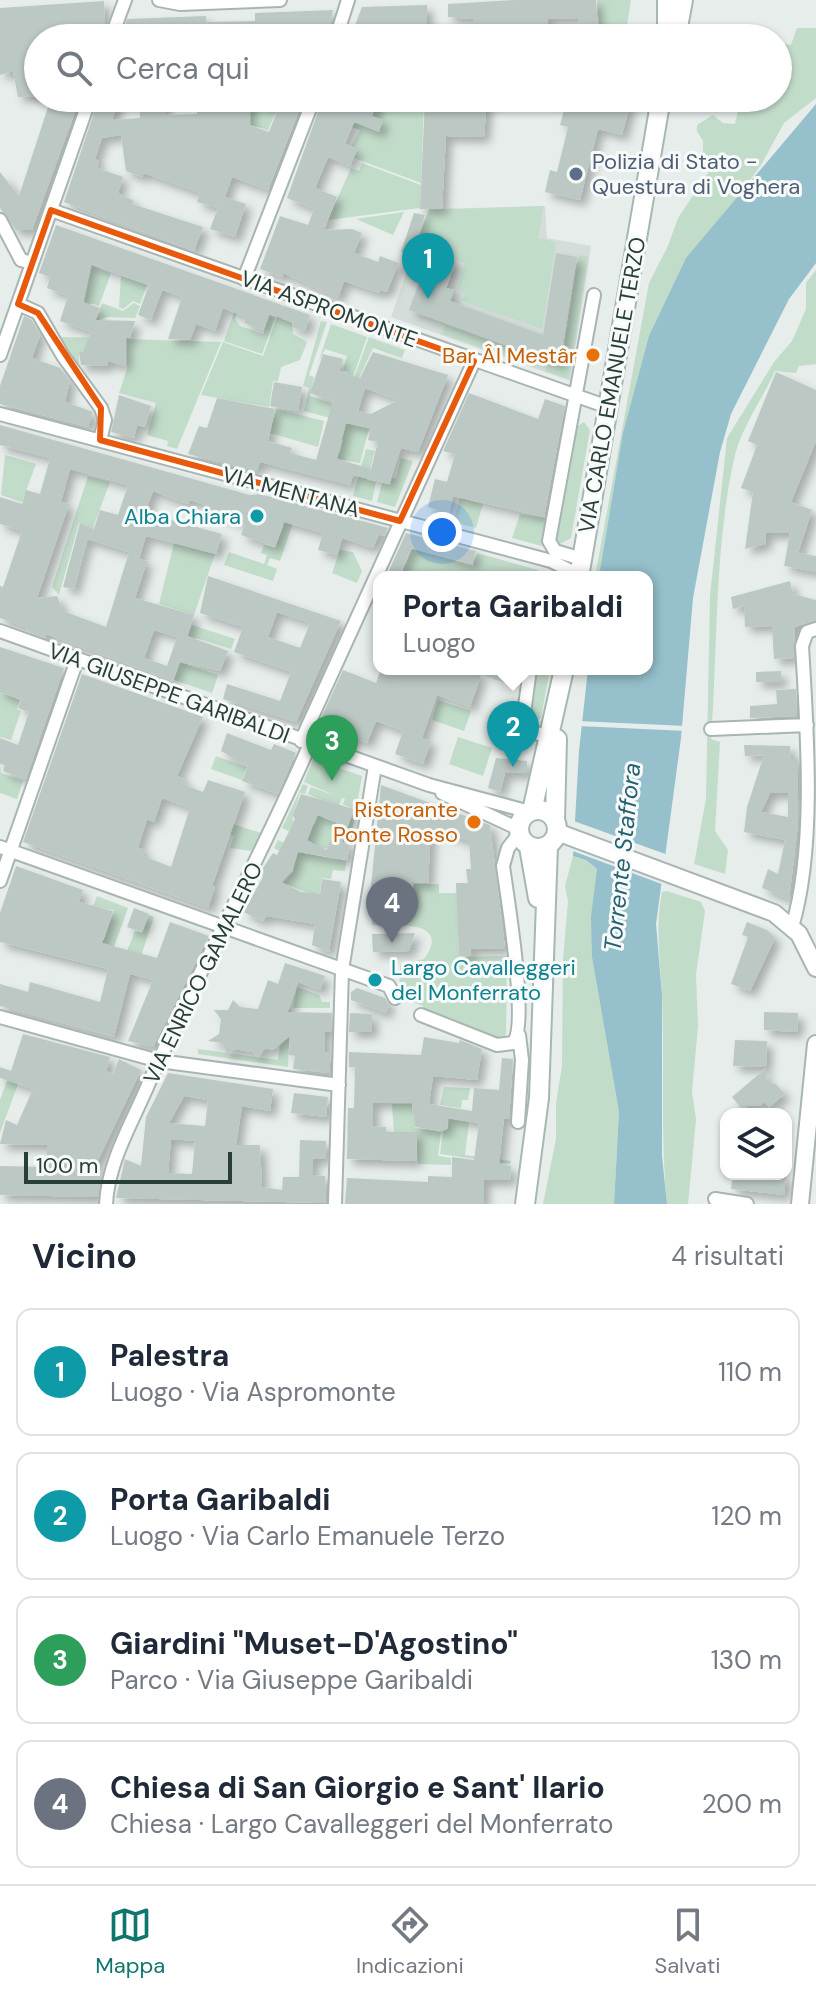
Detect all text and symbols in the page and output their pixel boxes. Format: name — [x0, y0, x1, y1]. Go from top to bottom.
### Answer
search box — [24, 24, 792, 112]
icon: search — [52, 46, 96, 90]
text: Cerca qui — [116, 49, 250, 88]
place label: Polizia di Stato - Questura di Voghera — [592, 147, 800, 201]
marker: Polizia di Stato - Questura di Voghera — [567, 165, 585, 183]
pin: 1 — [402, 233, 454, 299]
street label: VIA CARLO EMANUELE TERZO — [572, 235, 652, 535]
street label: VIA ASPROMONTE — [237, 264, 421, 354]
place label: Bar Âl Mestâr — [442, 341, 577, 370]
marker: Bar Âl Mestâr — [584, 346, 602, 364]
street label: VIA MENTANA — [219, 460, 363, 524]
place label: Alba Chiara — [124, 502, 241, 531]
marker: Alba Chiara — [248, 507, 266, 525]
your location — [422, 512, 462, 552]
popup — [373, 571, 653, 675]
text: Porta Garibaldi — [403, 587, 623, 626]
text: Luogo — [403, 626, 476, 660]
street label: VIA GIUSEPPE GARIBALDI — [44, 636, 294, 750]
pin: 2 — [487, 701, 539, 767]
pin: 3 — [306, 715, 358, 781]
water label: Torrente Staffora — [597, 761, 647, 953]
place label: Ristorante Ponte Rosso — [333, 795, 458, 849]
marker: Ristorante Ponte Rosso — [465, 813, 483, 831]
street label: VIA ENRICO GAMALERO — [137, 857, 269, 1089]
pin: 4 — [366, 877, 418, 943]
place label: Largo Cavalleggeri del Monferrato — [391, 953, 576, 1007]
marker: Largo Cavalleggeri del Monferrato — [366, 971, 384, 989]
map controls — [720, 1108, 792, 1180]
button: layers — [720, 1108, 792, 1180]
scale bar — [24, 1148, 232, 1184]
text: 100 m — [36, 1151, 98, 1180]
text: Vicino — [32, 1234, 137, 1279]
text: 4 risultati — [671, 1239, 784, 1273]
text: Palestra — [110, 1336, 229, 1375]
text: 1 — [55, 1355, 65, 1389]
text: 110 m — [718, 1355, 782, 1389]
text: Luogo · Via Aspromonte — [110, 1375, 396, 1409]
text: Porta Garibaldi — [110, 1480, 330, 1519]
text: 2 — [52, 1499, 68, 1533]
text: 120 m — [711, 1499, 782, 1533]
text: Luogo · Via Carlo Emanuele Terzo — [110, 1519, 505, 1553]
text: Giardini "Muset-D'Agostino" — [110, 1624, 518, 1663]
text: 3 — [52, 1643, 68, 1677]
text: 130 m — [711, 1643, 782, 1677]
text: Parco · Via Giuseppe Garibaldi — [110, 1663, 473, 1697]
text: Chiesa di San Giorgio e Sant' Ilario — [110, 1768, 605, 1807]
text: 4 — [52, 1787, 68, 1821]
text: 200 m — [702, 1787, 782, 1821]
text: Chiesa · Largo Cavalleggeri del Monferrato — [110, 1807, 613, 1841]
tab: Mappa — [95, 1903, 165, 1980]
tab: Indicazioni — [356, 1903, 464, 1980]
tab: Salvati — [654, 1903, 721, 1980]

